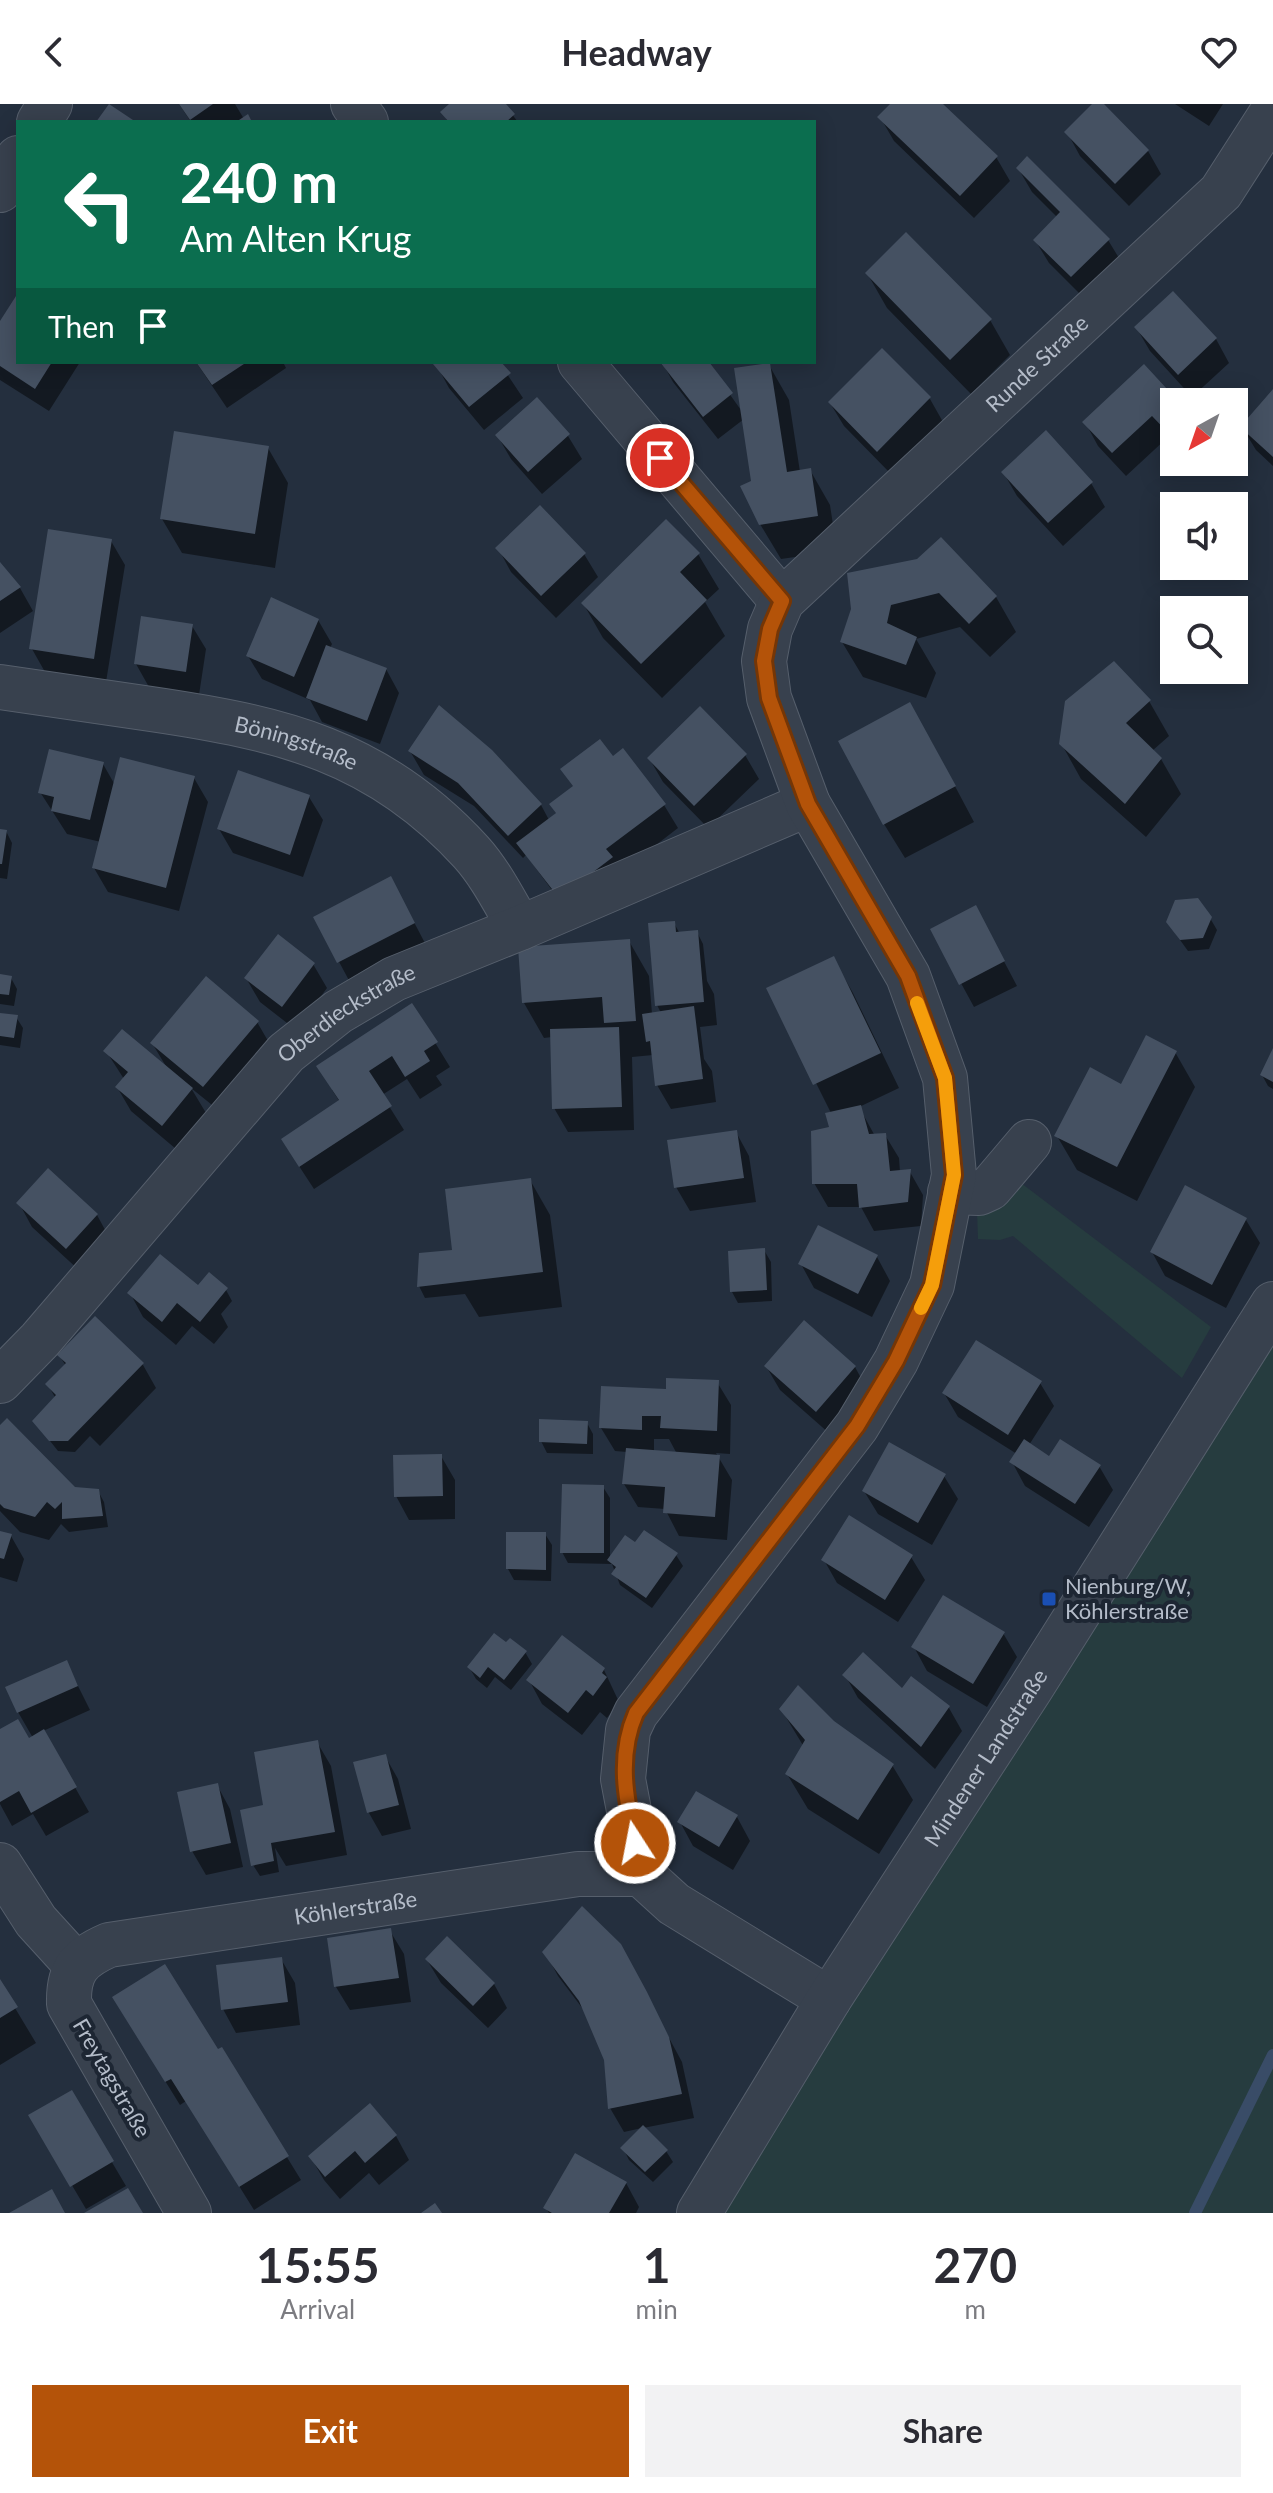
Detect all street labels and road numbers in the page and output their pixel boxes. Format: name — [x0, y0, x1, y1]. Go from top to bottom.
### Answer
street label: Runde Straße — [980, 309, 1093, 417]
street label: Böningstraße — [232, 710, 363, 775]
street label: Oberdieckstraße — [271, 958, 419, 1068]
street label: Mindener Landstraße — [918, 1664, 1053, 1851]
street label: Köhlerstraße — [292, 1885, 419, 1930]
street label: Freytagstraße — [68, 2014, 157, 2142]

